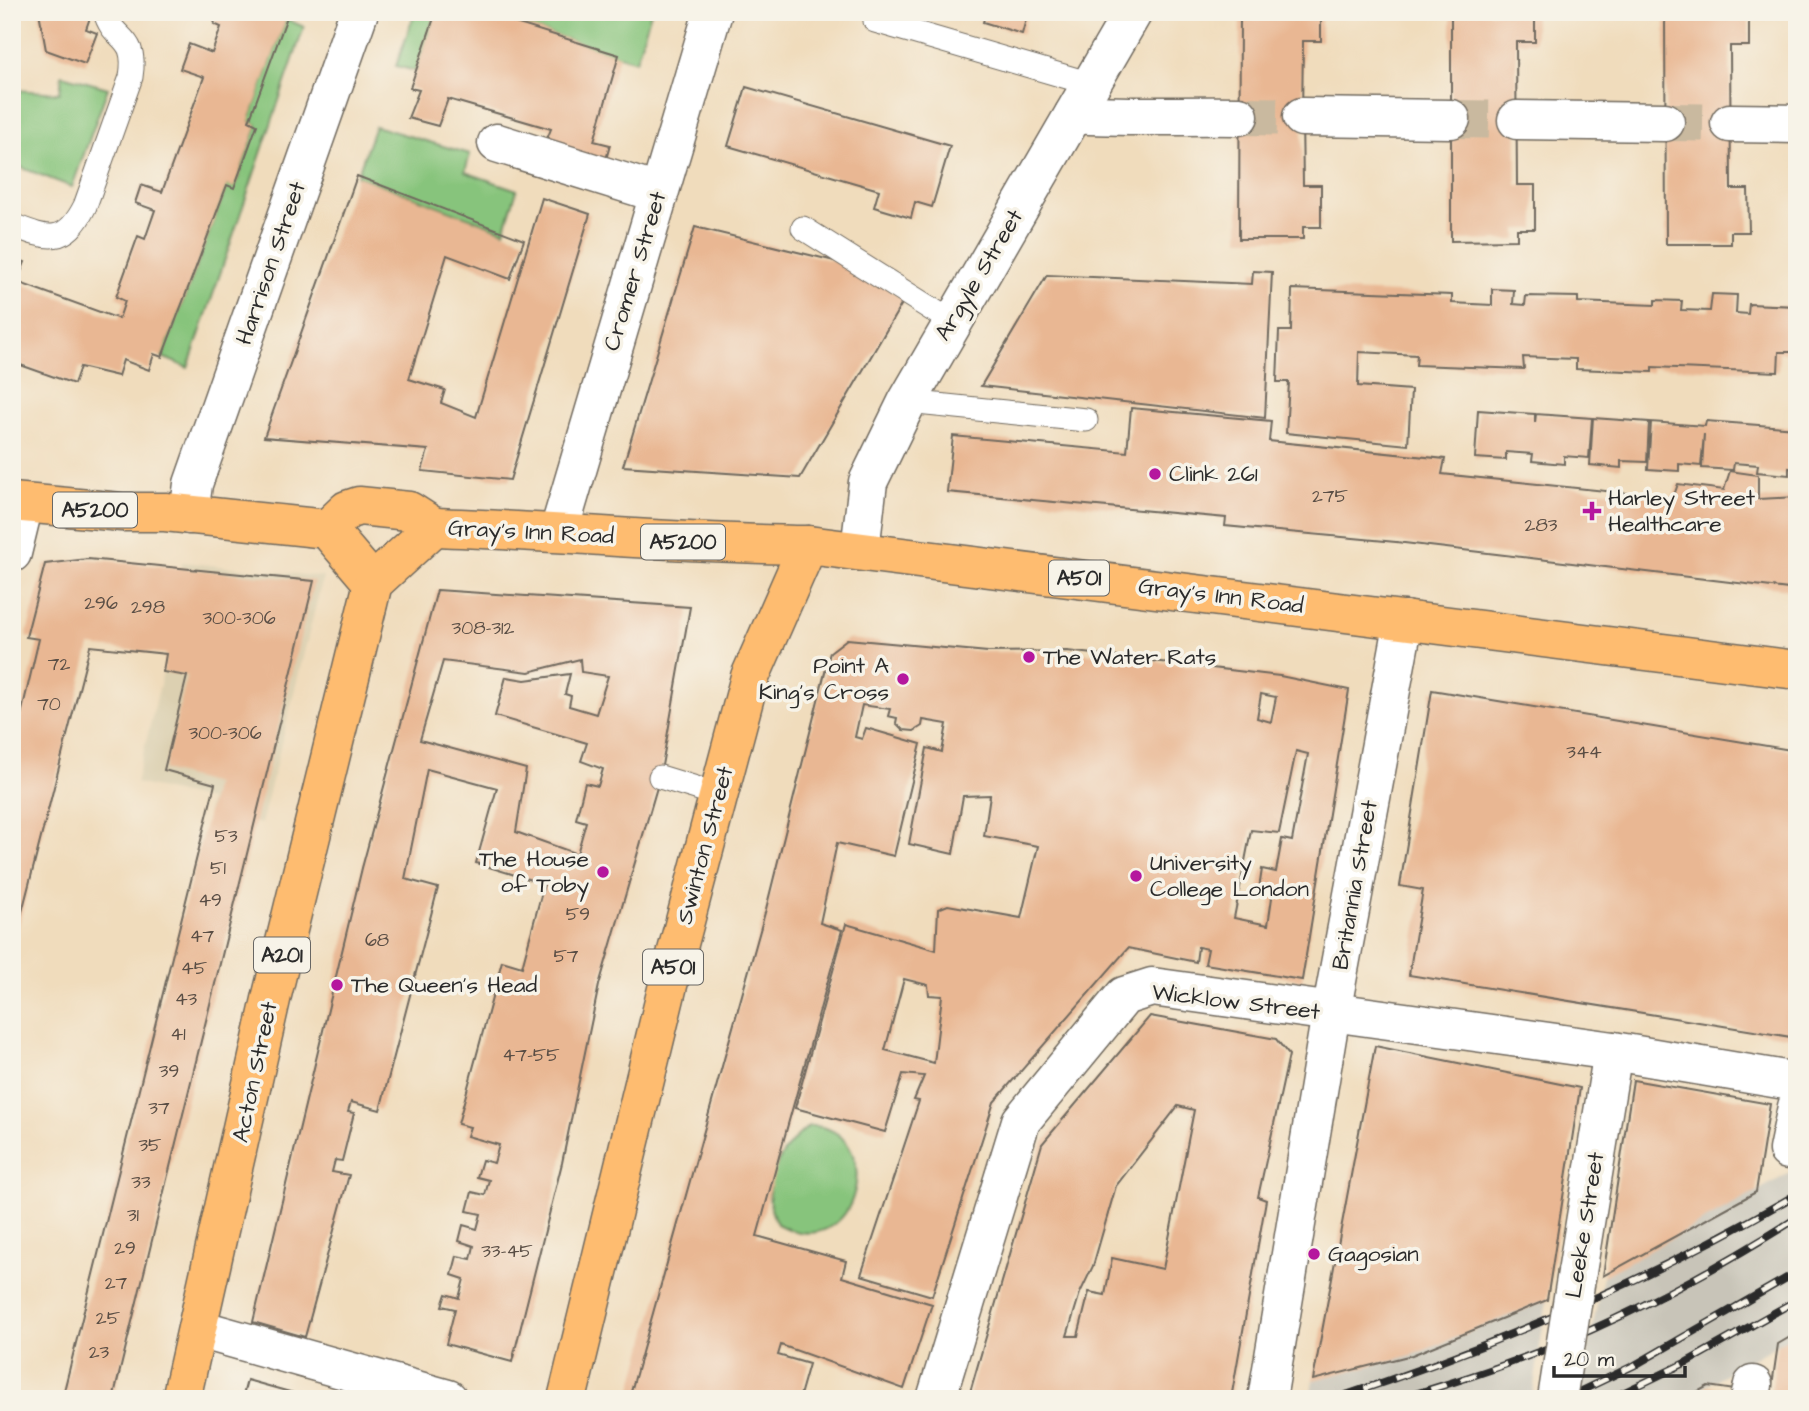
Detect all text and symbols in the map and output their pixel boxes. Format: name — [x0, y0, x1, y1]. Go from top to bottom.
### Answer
street label: Harrison Street — [228, 176, 314, 349]
street label: Cromer Street — [596, 187, 675, 355]
street label: Argyle Street — [927, 203, 1032, 347]
place label: Clink 261 — [1169, 458, 1258, 490]
marker: Clink 261 — [1147, 466, 1163, 482]
place label: Harley Street Healthcare — [1608, 482, 1756, 540]
house number: 275 — [1312, 483, 1349, 510]
road number: A5200 — [53, 492, 137, 528]
marker: Harley Street Healthcare — [1582, 501, 1602, 521]
street label: Gray's Inn Road — [447, 512, 615, 553]
house number: 283 — [1525, 512, 1558, 539]
road number: A5200 — [641, 524, 725, 560]
road number: A501 — [1049, 560, 1109, 596]
street label: Gray's Inn Road — [1137, 570, 1306, 623]
house number: 296 — [84, 590, 118, 617]
house number: 298 — [131, 594, 165, 621]
house number: 300-306 — [202, 605, 276, 632]
house number: 308-312 — [452, 615, 515, 642]
place label: The Water Rats — [1043, 641, 1216, 673]
marker: The Water Rats — [1021, 649, 1037, 665]
place label: Point A King's Cross — [759, 650, 889, 709]
house number: 72 — [48, 651, 70, 678]
marker: Point A King's Cross — [895, 671, 911, 687]
house number: 70 — [37, 691, 61, 718]
house number: 300-306 — [188, 720, 262, 747]
house number: 344 — [1566, 739, 1602, 766]
street label: Swinton Street — [669, 762, 742, 928]
street label: Britannia Street — [1324, 797, 1386, 972]
house number: 53 — [214, 823, 238, 850]
place label: The House of Toby — [479, 843, 589, 902]
place label: University College London — [1150, 847, 1309, 906]
house number: 51 — [210, 855, 227, 882]
marker: The House of Toby — [595, 864, 611, 880]
marker: University College London — [1128, 868, 1144, 884]
house number: 49 — [198, 887, 222, 914]
house number: 59 — [566, 901, 590, 928]
house number: 47 — [190, 923, 215, 950]
house number: 68 — [365, 927, 389, 954]
road number: A201 — [254, 937, 310, 972]
house number: 57 — [553, 943, 579, 970]
road number: A501 — [643, 950, 703, 984]
house number: 45 — [181, 955, 208, 982]
place label: The Queen's Head — [351, 969, 537, 1001]
street label: Wicklow Street — [1150, 976, 1323, 1028]
marker: The Queen's Head — [329, 977, 345, 993]
house number: 43 — [175, 986, 198, 1013]
street label: Acton Street — [224, 998, 286, 1145]
house number: 41 — [170, 1021, 186, 1048]
house number: 47-55 — [502, 1042, 560, 1069]
house number: 39 — [159, 1058, 179, 1085]
house number: 37 — [148, 1095, 170, 1122]
house number: 35 — [138, 1132, 162, 1159]
street label: Leeke Street — [1558, 1149, 1612, 1300]
house number: 33 — [131, 1169, 151, 1196]
house number: 31 — [127, 1202, 140, 1229]
house number: 29 — [114, 1235, 136, 1262]
house number: 33-45 — [481, 1238, 533, 1265]
place label: Gagosian — [1328, 1238, 1419, 1271]
marker: Gagosian — [1306, 1246, 1322, 1262]
house number: 27 — [105, 1270, 128, 1297]
house number: 25 — [96, 1305, 121, 1332]
scale bar — [1554, 1334, 1685, 1378]
house number: 23 — [89, 1339, 110, 1366]
text: 20 m — [1564, 1345, 1615, 1374]

